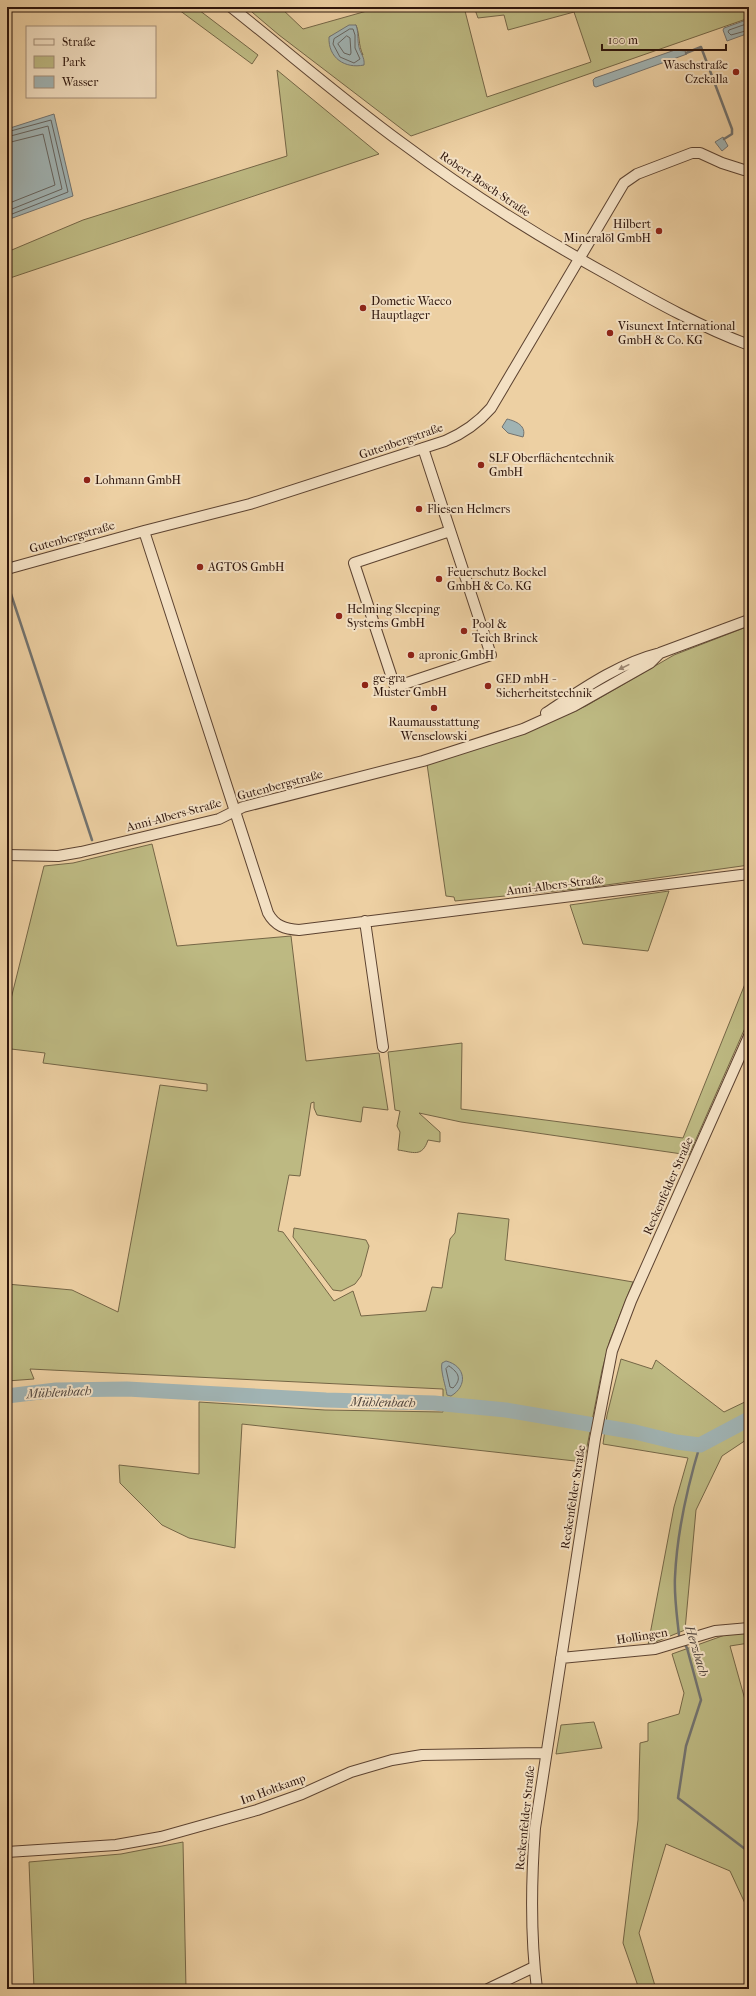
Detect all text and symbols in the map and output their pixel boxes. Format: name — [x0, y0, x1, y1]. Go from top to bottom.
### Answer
legend — [26, 26, 156, 98]
scale bar — [602, 26, 726, 52]
text: 100 m — [608, 33, 638, 47]
text: Straße — [62, 35, 96, 49]
text: Park — [62, 55, 87, 69]
place label: Waschstraße Czekalla — [662, 58, 728, 86]
marker: Waschstraße Czekalla — [731, 67, 741, 77]
text: Wasser — [61, 75, 99, 89]
street label: Robert-Bosch-Straße — [437, 148, 533, 220]
place label: Hilbert Mineralöl GmbH — [564, 217, 652, 245]
marker: Hilbert Mineralöl GmbH — [654, 226, 664, 236]
place label: Dometic Waeco Hauptlager — [371, 294, 451, 322]
marker: Dometic Waeco Hauptlager — [358, 303, 368, 313]
place label: Visunext International GmbH & Co. KG — [617, 319, 736, 347]
marker: Visunext International GmbH & Co. KG — [605, 328, 615, 338]
street label: Gutenbergstraße — [357, 420, 445, 462]
place label: SLF Oberflächentechnik GmbH — [489, 451, 615, 479]
marker: SLF Oberflächentechnik GmbH — [476, 460, 486, 470]
place label: Lohmann GmbH — [95, 473, 182, 487]
marker: Lohmann GmbH — [82, 475, 92, 485]
place label: Fliesen Helmers — [427, 502, 511, 516]
marker: Fliesen Helmers — [414, 504, 424, 514]
street label: Gutenbergstraße — [28, 518, 116, 556]
place label: AGTOS GmbH — [207, 560, 285, 574]
marker: AGTOS GmbH — [195, 562, 205, 572]
place label: Feuerschutz Bockel GmbH & Co. KG — [447, 565, 547, 593]
marker: Feuerschutz Bockel GmbH & Co. KG — [434, 574, 444, 584]
place label: Helming Sleeping Systems GmbH — [347, 602, 440, 630]
marker: Helming Sleeping Systems GmbH — [334, 611, 344, 621]
place label: Pool & Teich Brinck — [472, 617, 539, 645]
marker: Pool & Teich Brinck — [459, 626, 469, 636]
place label: apronic GmbH — [419, 648, 495, 662]
marker: apronic GmbH — [406, 650, 416, 660]
one-way arrow — [618, 664, 630, 671]
place label: ge-gra Muster GmbH — [373, 671, 448, 699]
place label: GED mbH - Sicherheitstechnik — [496, 672, 593, 700]
marker: ge-gra Muster GmbH — [360, 680, 370, 690]
marker: GED mbH - Sicherheitstechnik — [483, 681, 493, 691]
marker: Raumausstattung Wenselowski — [429, 703, 439, 713]
place label: Raumausstattung Wenselowski — [389, 715, 480, 743]
street label: Gutenbergstraße — [236, 767, 324, 803]
street label: Anni-Albers-Straße — [124, 796, 223, 835]
street label: Anni-Albers-Straße — [505, 872, 605, 898]
street label: Reckenfelder Straße — [640, 1135, 696, 1237]
water label: Mühlenbach — [25, 1383, 92, 1401]
water label: Mühlenbach — [349, 1394, 416, 1410]
street label: Reckenfelder Straße — [558, 1444, 588, 1550]
water label: Herzbach — [682, 1623, 712, 1679]
street label: Hollingen — [615, 1625, 669, 1647]
street label: Reckenfelder Straße — [513, 1765, 537, 1871]
street label: Im Holtkamp — [239, 1771, 308, 1807]

